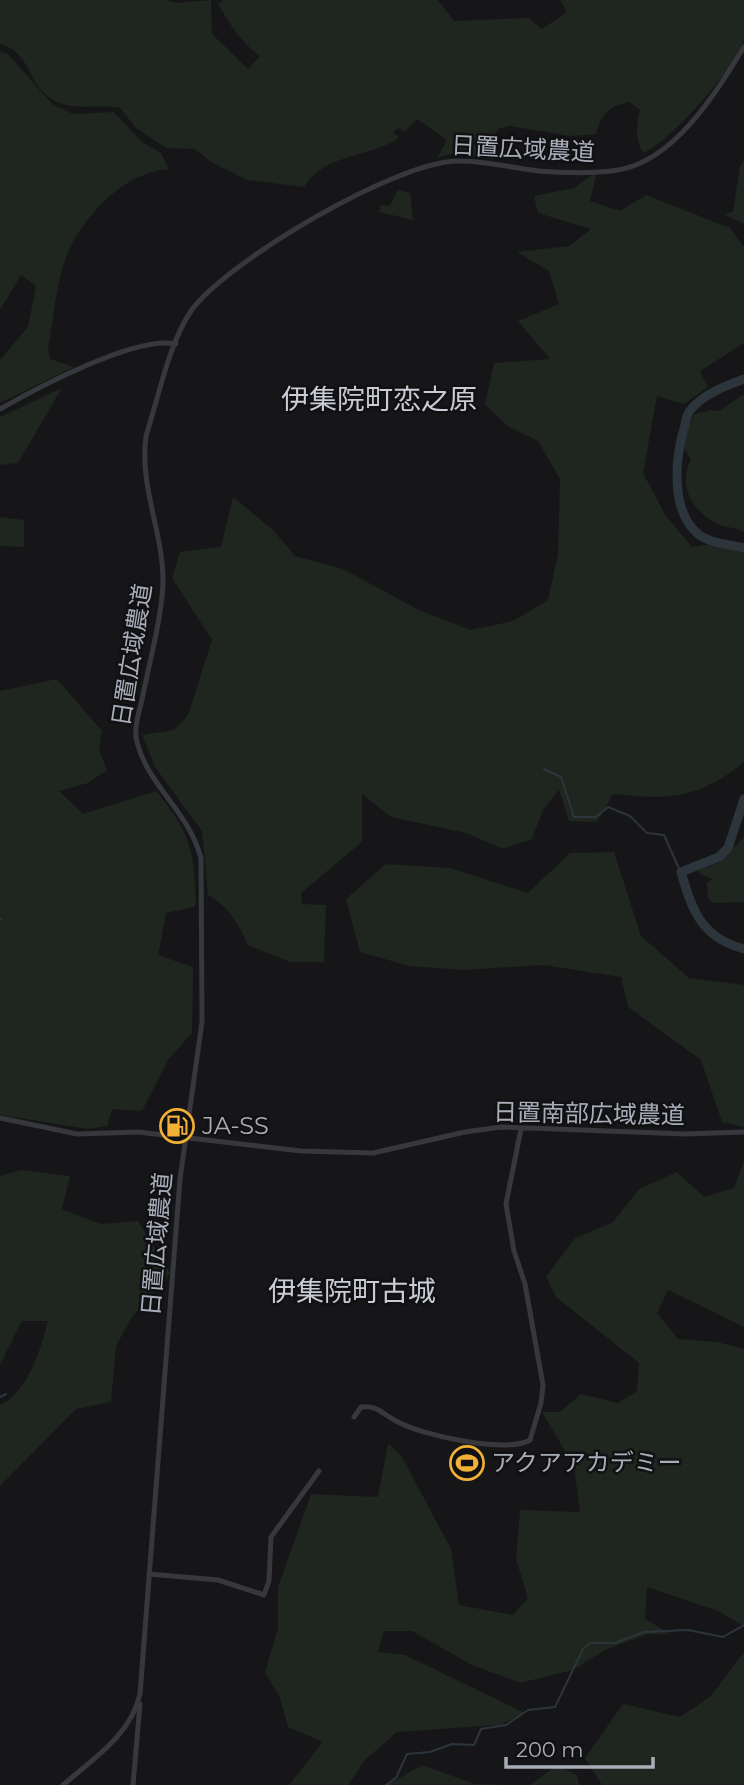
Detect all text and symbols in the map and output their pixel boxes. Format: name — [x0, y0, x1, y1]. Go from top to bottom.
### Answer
street label: 日置広域農道 — [450, 130, 596, 167]
district label: 伊集院町恋之原 — [281, 382, 477, 416]
street label: 日置広域農道 — [106, 582, 157, 728]
street label: 日置南部広域農道 — [493, 1097, 685, 1130]
fuel station icon: JA-SS — [158, 1107, 196, 1145]
place label: JA-SS — [201, 1111, 269, 1140]
street label: 日置広域農道 — [136, 1171, 177, 1317]
district label: 伊集院町古城 — [268, 1274, 436, 1308]
sports icon: アクアアカデミー — [448, 1444, 486, 1482]
place label: アクアアカデミー — [491, 1448, 682, 1477]
scale bar — [506, 1726, 653, 1770]
text: 200 m — [516, 1737, 583, 1762]

